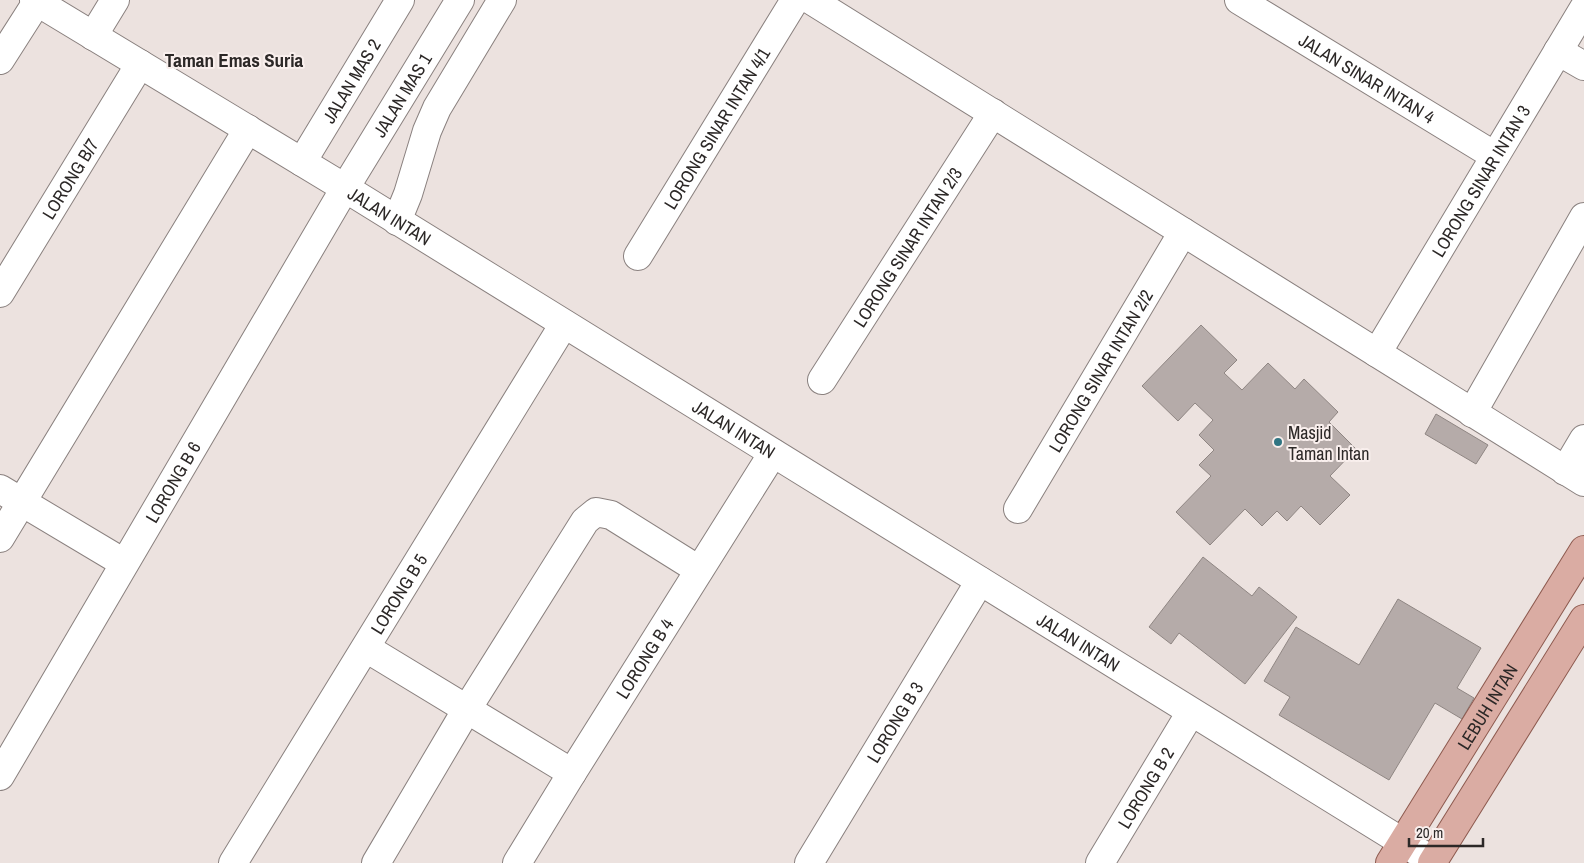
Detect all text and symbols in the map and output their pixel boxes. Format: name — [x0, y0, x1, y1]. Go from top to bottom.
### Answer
street label: JALAN SINAR INTAN 4 — [1294, 27, 1440, 129]
street label: JALAN MAS 2 — [316, 34, 386, 128]
street label: LORONG SINAR INTAN 4/1 — [657, 42, 776, 214]
district label: Taman Emas Suria — [165, 47, 303, 73]
street label: JALAN MAS 1 — [367, 47, 438, 142]
street label: LORONG SINAR INTAN 3 — [1425, 100, 1536, 261]
street label: LORONG B/7 — [36, 134, 104, 224]
street label: LORONG SINAR INTAN 2/3 — [847, 162, 968, 332]
street label: JALAN INTAN — [343, 180, 436, 251]
street label: LORONG SINAR INTAN 2/2 — [1042, 285, 1159, 457]
street label: JALAN INTAN — [688, 394, 780, 464]
place label: Masjid Taman Intan — [1288, 420, 1370, 466]
marker: Masjid Taman Intan — [1272, 436, 1284, 448]
street label: LORONG B 6 — [139, 437, 206, 527]
street label: LORONG B 5 — [364, 549, 433, 639]
street label: JALAN INTAN — [1032, 607, 1125, 677]
street label: LORONG B 4 — [609, 613, 679, 703]
street label: LEBUH INTAN — [1451, 659, 1523, 754]
street label: LORONG B 3 — [860, 677, 929, 767]
street label: LORONG B 2 — [1111, 743, 1179, 833]
scale bar — [1409, 816, 1483, 848]
text: 20 m — [1416, 822, 1443, 843]

